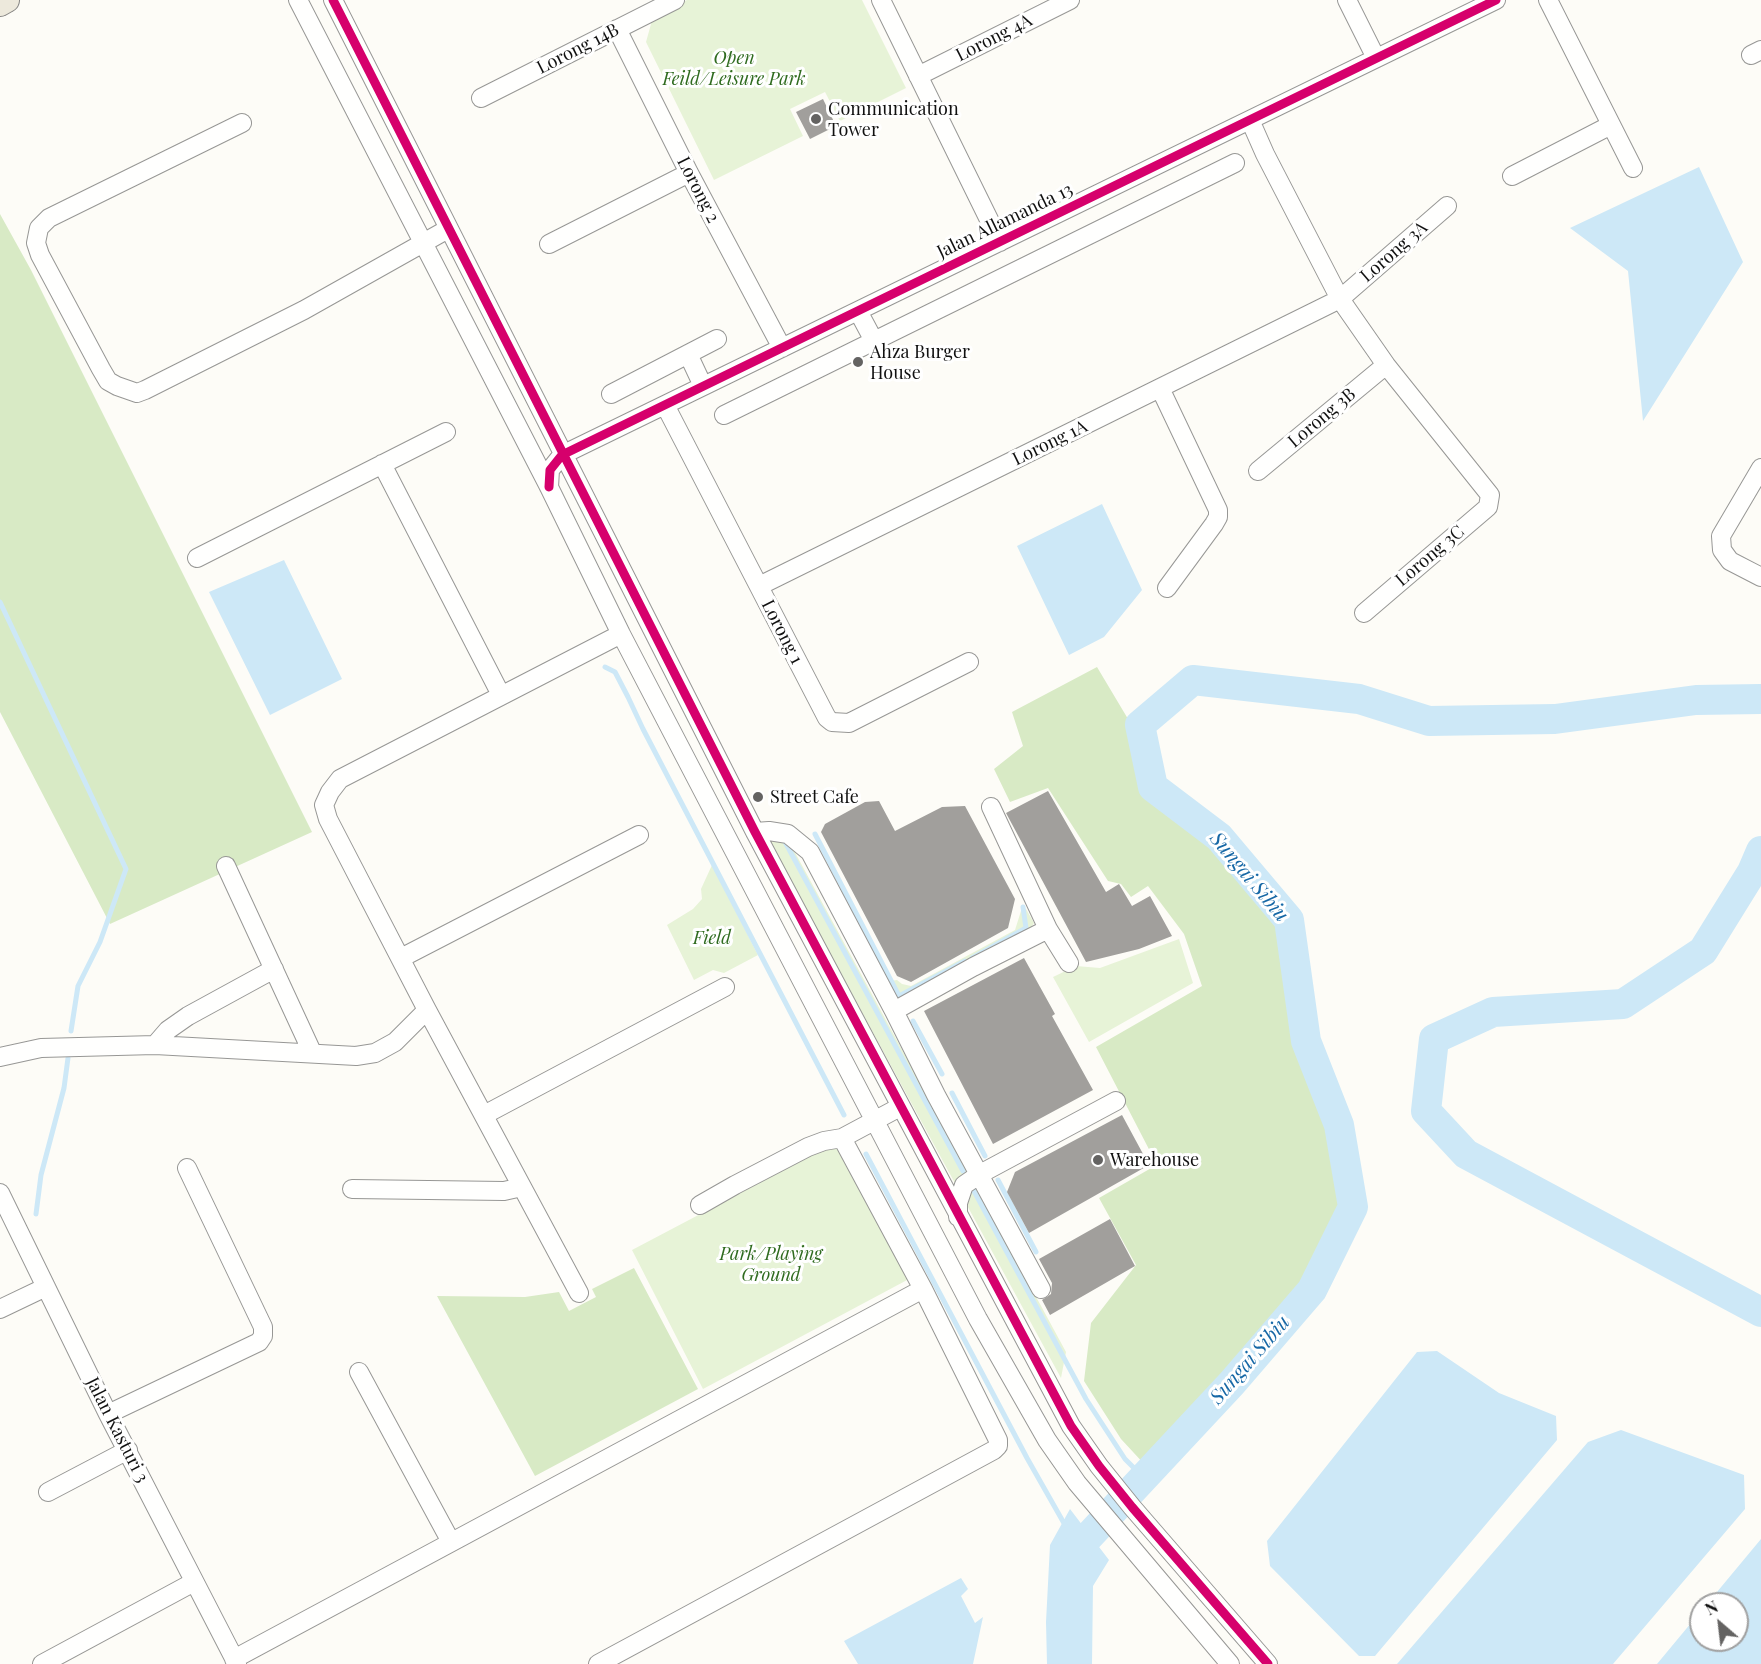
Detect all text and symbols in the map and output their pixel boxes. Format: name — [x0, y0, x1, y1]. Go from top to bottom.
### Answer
street label: Lorong 4A — [952, 10, 1036, 66]
street label: Lorong 14B — [533, 19, 623, 79]
park label: Open Feild/Leisure Park — [662, 47, 806, 90]
place label: Communication Tower — [828, 98, 959, 140]
marker: Communication Tower — [809, 112, 823, 126]
street label: Lorong 2 — [672, 153, 724, 227]
street label: Jalan Allamanda 13 — [934, 179, 1076, 263]
street label: Lorong 3A — [1356, 217, 1432, 287]
place label: Ahza Burger House — [870, 341, 970, 384]
marker: Ahza Burger House — [851, 355, 865, 369]
street label: Lorong 3B — [1284, 383, 1360, 453]
street label: Lorong 1A — [1009, 416, 1091, 470]
street label: Lorong 3C — [1391, 521, 1469, 591]
street label: Lorong 1 — [757, 596, 807, 668]
place label: Street Cafe — [770, 786, 859, 808]
marker: Street Cafe — [751, 790, 765, 804]
water label: Sungai Sibiu — [1205, 827, 1293, 927]
park label: Field — [693, 927, 731, 949]
place label: Warehouse — [1110, 1149, 1199, 1171]
marker: Warehouse — [1091, 1153, 1105, 1167]
park label: Park/Playing Ground — [720, 1243, 822, 1286]
water label: Sungai Sibiu — [1205, 1311, 1295, 1409]
street label: Jalan Kasturi 3 — [81, 1374, 153, 1486]
north arrow — [1689, 1592, 1749, 1652]
text: N — [1701, 1595, 1721, 1619]

